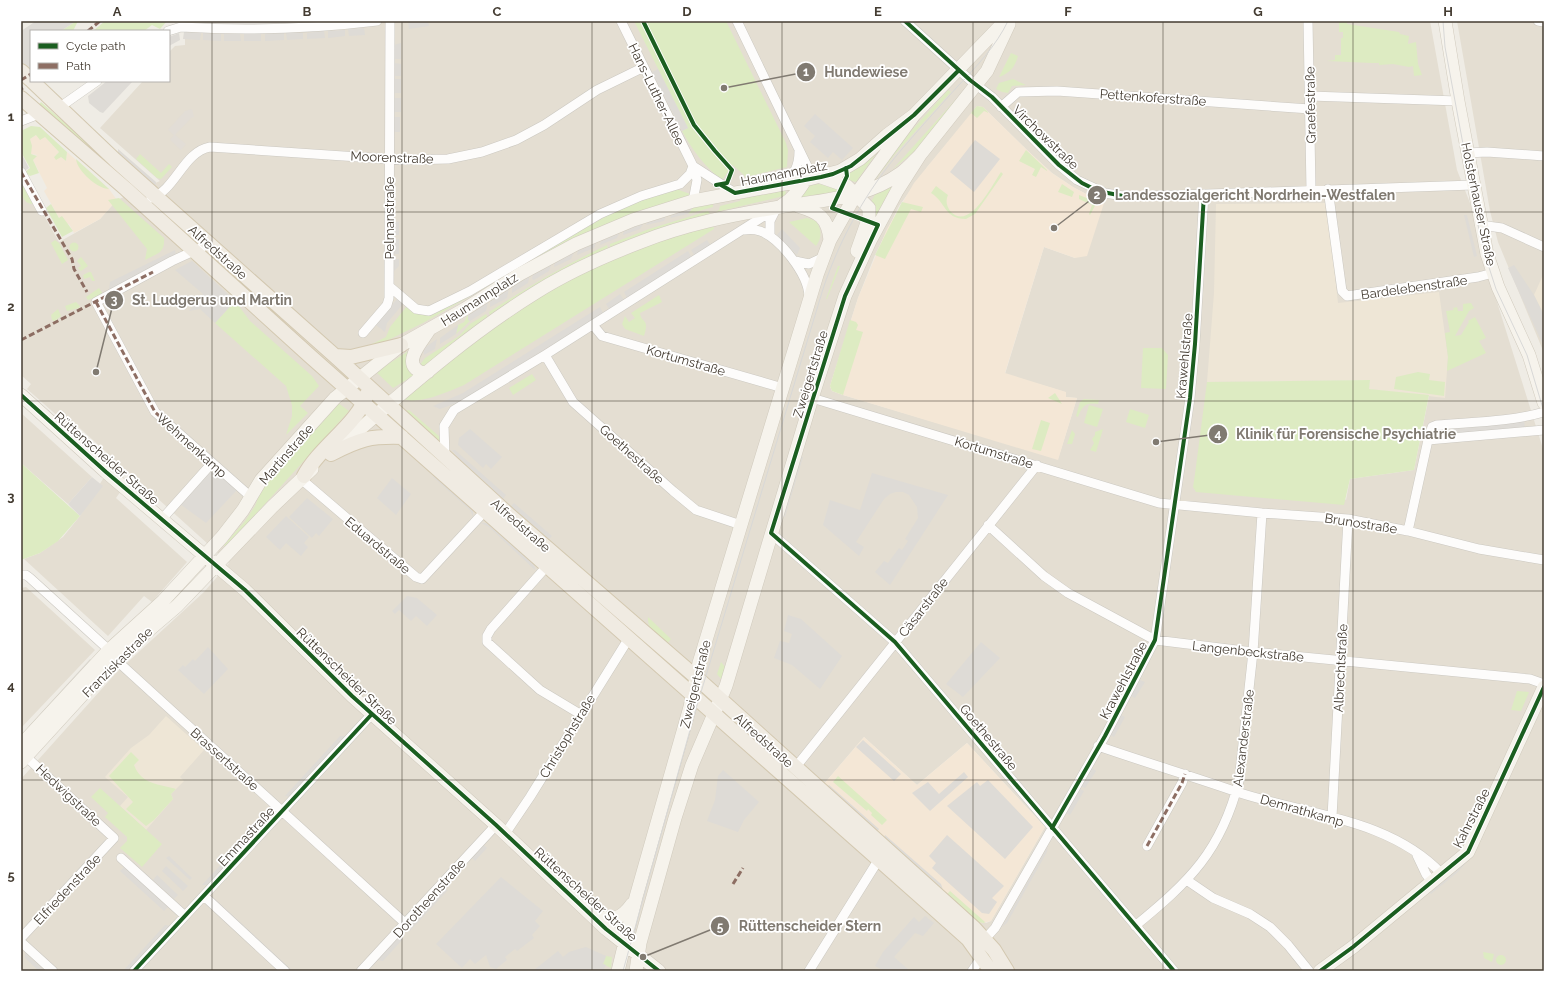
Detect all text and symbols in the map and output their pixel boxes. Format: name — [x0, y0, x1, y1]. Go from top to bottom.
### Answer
text: A — [113, 4, 122, 19]
text: B — [303, 4, 312, 19]
text: C — [493, 4, 502, 19]
text: D — [682, 4, 692, 19]
text: E — [874, 4, 882, 19]
text: F — [1064, 4, 1072, 19]
text: G — [1253, 4, 1263, 19]
text: H — [1443, 4, 1453, 19]
legend — [30, 30, 170, 82]
text: Cycle path — [66, 39, 125, 53]
street label: Hans-Luther-Allee — [625, 41, 688, 148]
text: Path — [66, 59, 91, 73]
callout: Hundewiese — [796, 59, 916, 85]
text: Hundewiese — [824, 64, 908, 80]
text: 1 — [803, 65, 809, 79]
street label: Graefestraße — [1302, 66, 1319, 144]
street label: Pettenkoferstraße — [1099, 86, 1207, 109]
street label: Virchowstraße — [1010, 102, 1082, 173]
text: 1 — [8, 109, 15, 124]
street label: Holsterhauser Straße — [1458, 141, 1499, 268]
street label: Moorenstraße — [350, 149, 434, 166]
street label: Haumannplatz — [740, 158, 829, 189]
street label: Pelmanstraße — [382, 176, 397, 259]
callout: Landessozialgericht Nordrhein-Westfalen — [1087, 182, 1403, 208]
text: Landessozialgericht Nordrhein-Westfalen — [1115, 187, 1395, 203]
text: 2 — [1094, 188, 1101, 202]
street label: Alfredstraße — [185, 222, 250, 283]
street label: Haumannplatz — [438, 270, 521, 329]
street label: Bardelebenstraße — [1360, 273, 1469, 302]
callout: St. Ludgerus und Martin — [104, 287, 300, 313]
text: St. Ludgerus und Martin — [132, 292, 292, 308]
text: 3 — [111, 293, 118, 307]
text: 2 — [7, 299, 15, 314]
street label: Krawehlstraße — [1173, 312, 1196, 399]
street label: Zweigertstraße — [790, 328, 831, 420]
street label: Kortumstraße — [645, 342, 727, 379]
street label: Rüttenscheider Straße — [51, 409, 162, 508]
street label: Wehmenkamp — [154, 410, 230, 481]
street label: Martinstraße — [256, 421, 317, 487]
callout: Klinik für Forensische Psychiatrie — [1208, 421, 1465, 447]
street label: Goethestraße — [596, 422, 667, 487]
text: Klinik für Forensische Psychiatrie — [1236, 426, 1457, 442]
text: 4 — [1215, 427, 1222, 441]
street label: Kortumstraße — [953, 433, 1035, 472]
text: 3 — [7, 489, 15, 504]
street label: Alfredstraße — [488, 496, 554, 555]
street label: Brunostraße — [1324, 510, 1399, 537]
street label: Eduardstraße — [342, 514, 413, 577]
street label: Cäsarstraße — [896, 574, 951, 640]
street label: Albrechtstraße — [1331, 623, 1350, 713]
street label: Franziskastraße — [79, 624, 156, 700]
street label: Rüttenscheider Straße — [294, 625, 400, 728]
street label: Zweigertstraße — [677, 638, 714, 730]
street label: Krawehlstraße — [1097, 638, 1150, 722]
street label: Langenbeckstraße — [1191, 638, 1305, 665]
text: 4 — [7, 678, 15, 693]
street label: Alexanderstraße — [1230, 688, 1257, 788]
street label: Christophstraße — [537, 691, 598, 781]
street label: Goethestraße — [957, 701, 1021, 774]
street label: Alfredstraße — [731, 710, 796, 771]
street label: Brassertstraße — [188, 725, 262, 794]
street label: Hedwigstraße — [33, 761, 105, 830]
street label: Kahrstraße — [1450, 786, 1493, 850]
street label: Demrathkamp — [1258, 791, 1345, 830]
street label: Emmastraße — [215, 803, 278, 869]
street label: Rüttenscheider Straße — [531, 844, 640, 945]
street label: Elfriedenstraße — [31, 851, 104, 928]
street label: Dorotheenstraße — [390, 856, 469, 941]
text: 5 — [7, 868, 15, 883]
callout: Rüttenscheider Stern — [710, 913, 889, 939]
text: Rüttenscheider Stern — [739, 918, 881, 934]
text: 5 — [717, 920, 724, 934]

